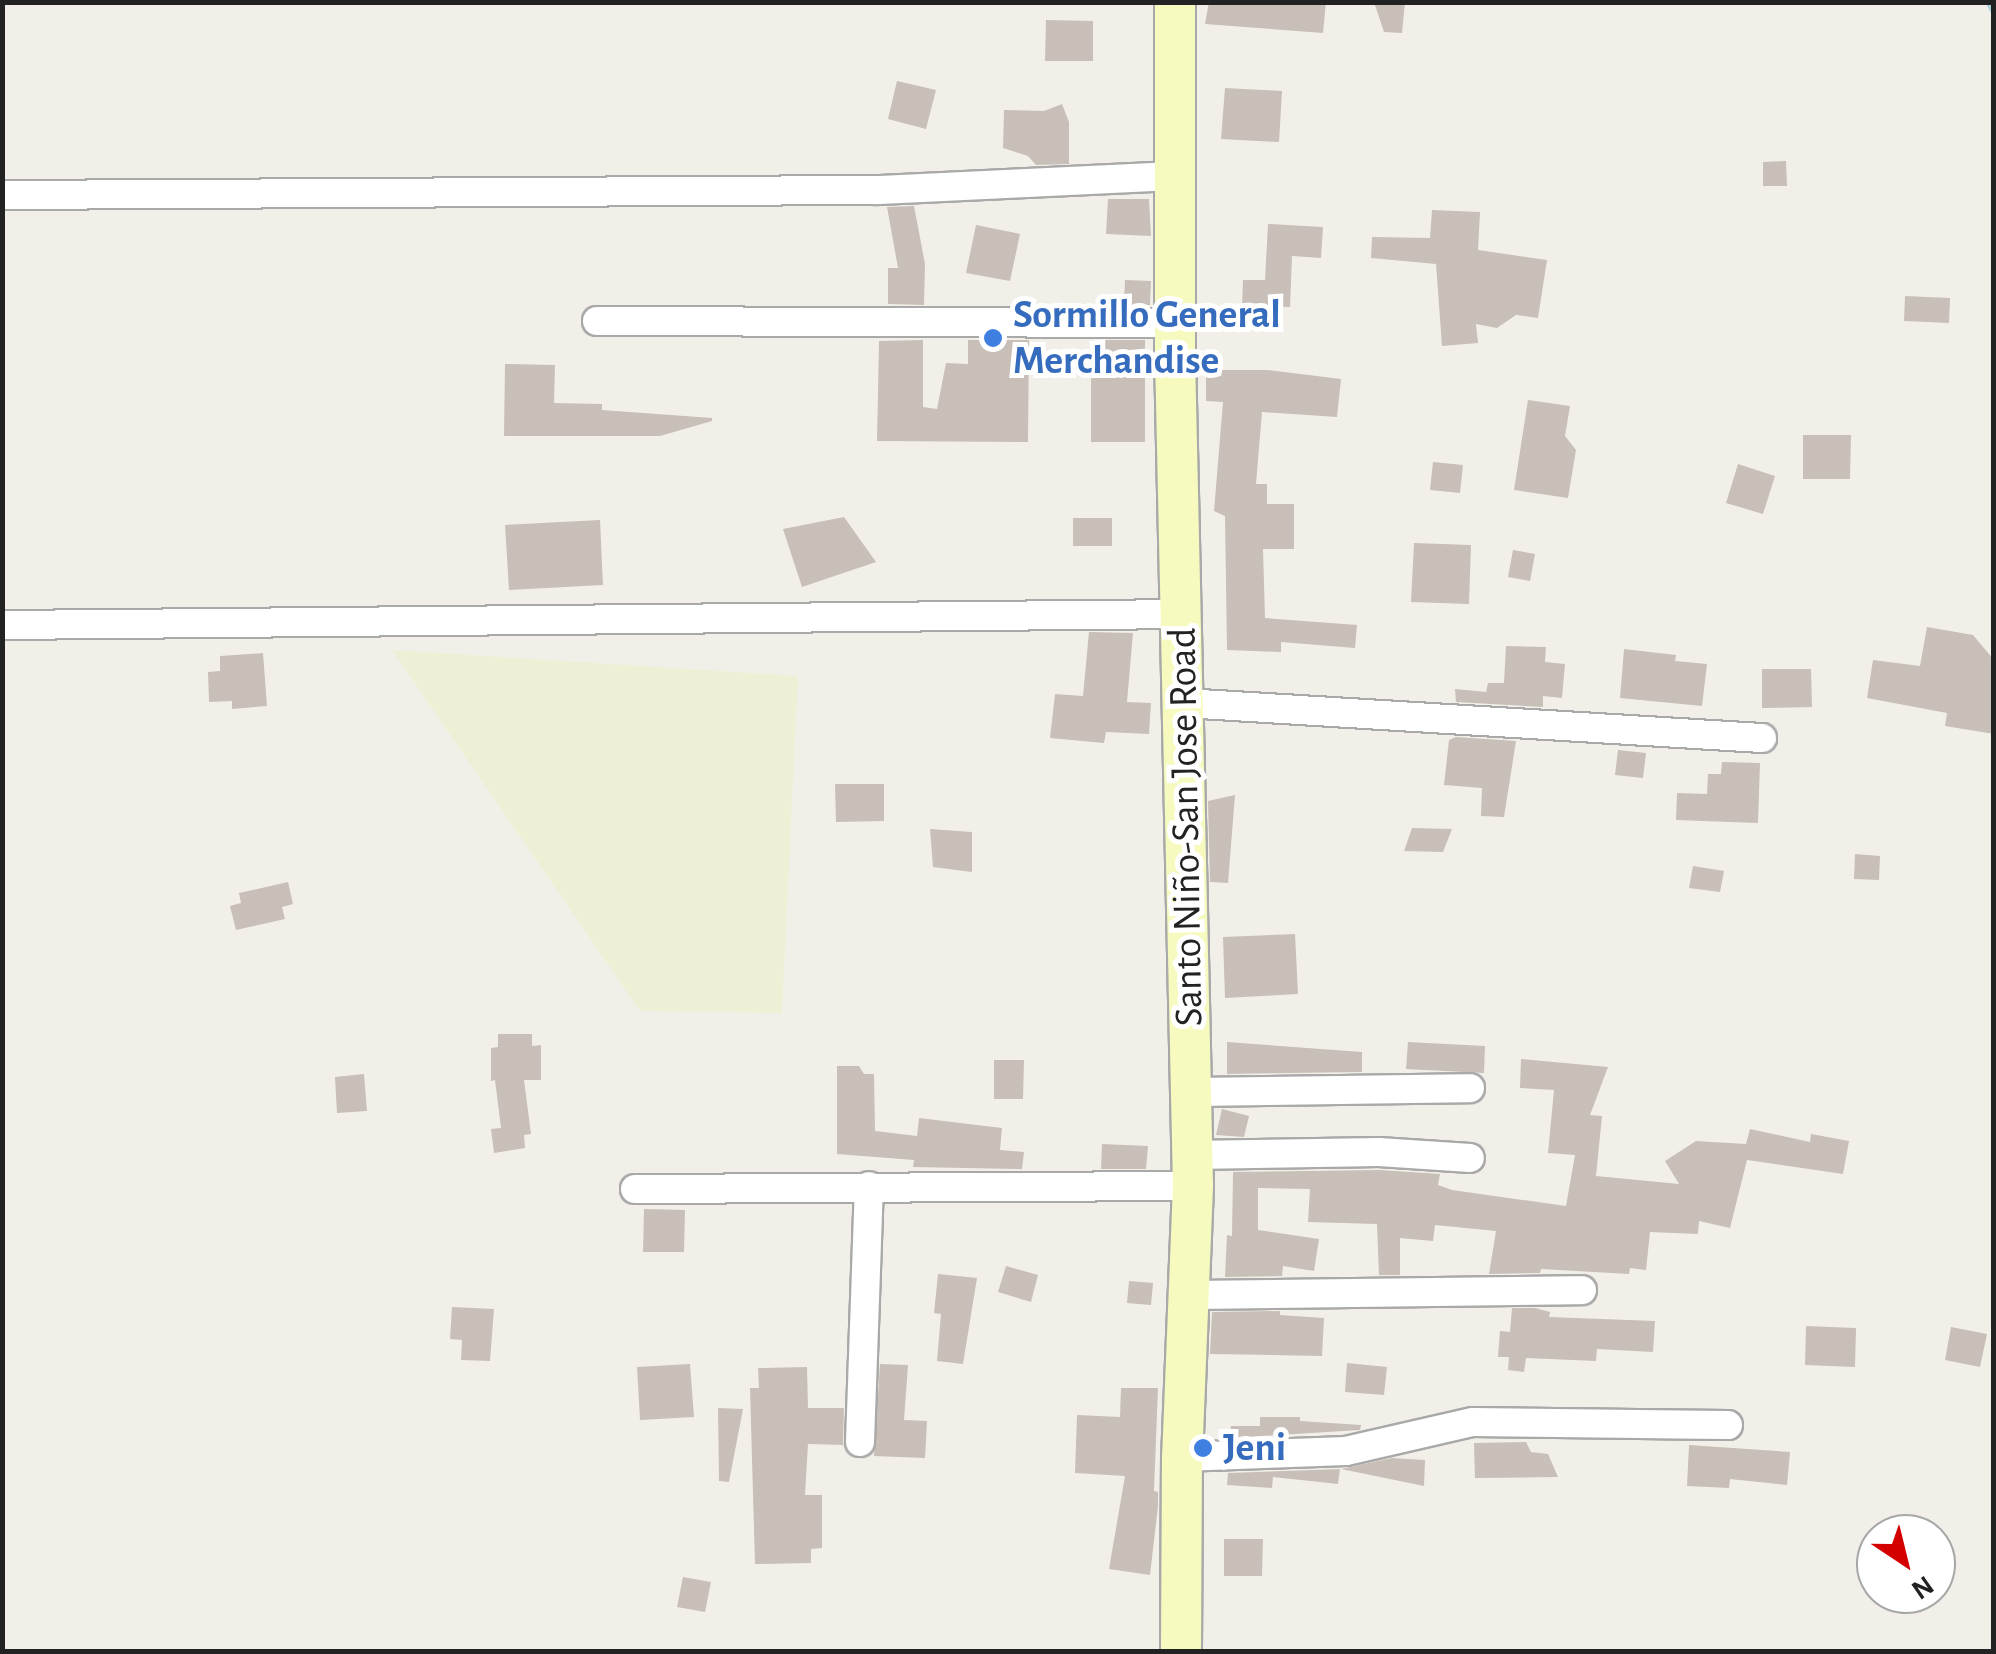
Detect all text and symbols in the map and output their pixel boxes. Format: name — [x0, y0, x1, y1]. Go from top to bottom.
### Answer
place label: Sormillo General Merchandise — [1013, 291, 1281, 385]
marker: Sormillo General Merchandise — [982, 327, 1004, 349]
street label: Santo Niño-San Jose Road — [1159, 627, 1213, 1027]
place label: Jeni — [1223, 1424, 1286, 1472]
marker: Jeni — [1192, 1437, 1214, 1459]
north arrow — [1856, 1514, 1956, 1614]
text: N — [1906, 1570, 1938, 1604]

